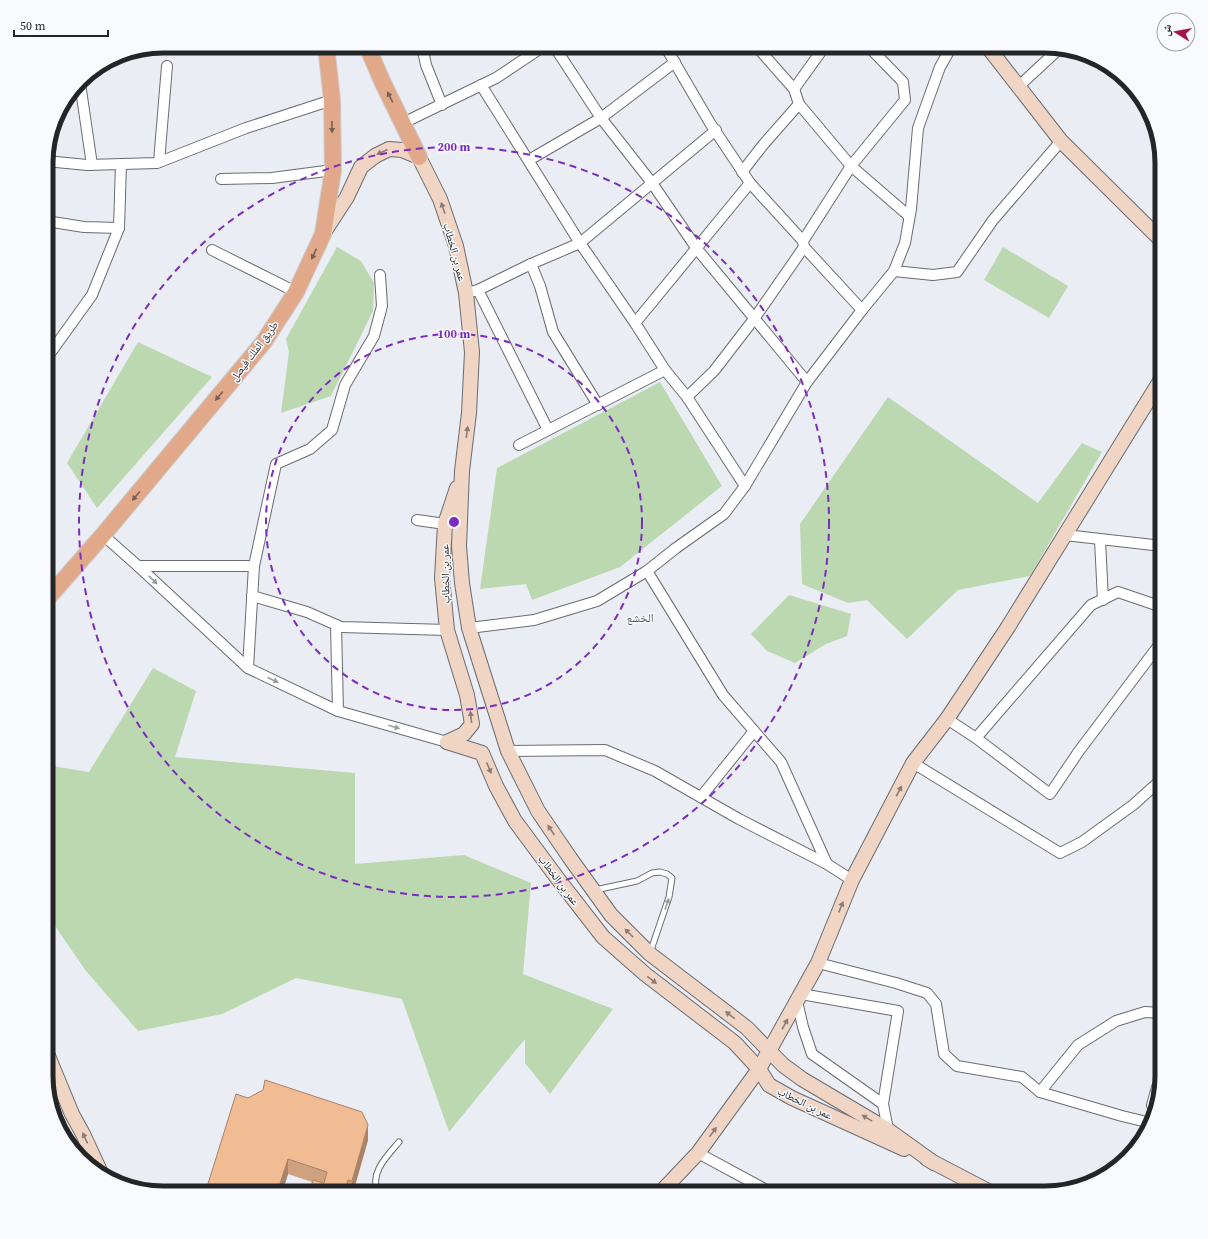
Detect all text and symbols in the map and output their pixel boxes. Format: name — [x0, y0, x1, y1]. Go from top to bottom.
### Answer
scale bar — [14, 12, 108, 38]
north arrow — [1156, 12, 1196, 52]
text: 50 m — [20, 18, 46, 34]
text: ش — [1158, 23, 1175, 37]
one-way arrow — [387, 91, 393, 102]
one-way arrow — [329, 121, 336, 133]
text: 200 m — [438, 139, 471, 155]
one-way arrow — [377, 149, 388, 155]
one-way arrow — [440, 202, 446, 214]
street label: عمر بن الخطاب — [440, 221, 470, 283]
one-way arrow — [311, 248, 317, 259]
street label: طريق الملك فيصل — [227, 318, 282, 384]
text: 100 m — [438, 326, 471, 342]
one-way arrow — [214, 391, 223, 401]
one-way arrow — [463, 426, 470, 438]
one-way arrow — [131, 491, 140, 501]
centre of rings — [447, 515, 461, 529]
street label: عمر بن الخطاب — [437, 544, 454, 604]
one-way arrow — [148, 575, 158, 584]
district label: الخشع — [626, 610, 654, 626]
one-way arrow — [267, 677, 279, 683]
one-way arrow — [468, 711, 474, 723]
one-way arrow — [388, 724, 400, 730]
one-way arrow — [486, 762, 492, 774]
one-way arrow — [896, 785, 902, 797]
one-way arrow — [547, 825, 555, 835]
street label: عمر بن الخطاب — [535, 852, 583, 909]
one-way arrow — [664, 897, 670, 909]
one-way arrow — [838, 901, 844, 913]
one-way arrow — [624, 928, 634, 938]
one-way arrow — [646, 975, 657, 984]
one-way arrow — [725, 1011, 736, 1019]
one-way arrow — [782, 1018, 788, 1030]
street label: عمر بن الخطاب — [775, 1084, 835, 1123]
one-way arrow — [861, 1114, 873, 1121]
one-way arrow — [709, 1127, 717, 1138]
one-way arrow — [82, 1132, 88, 1143]

